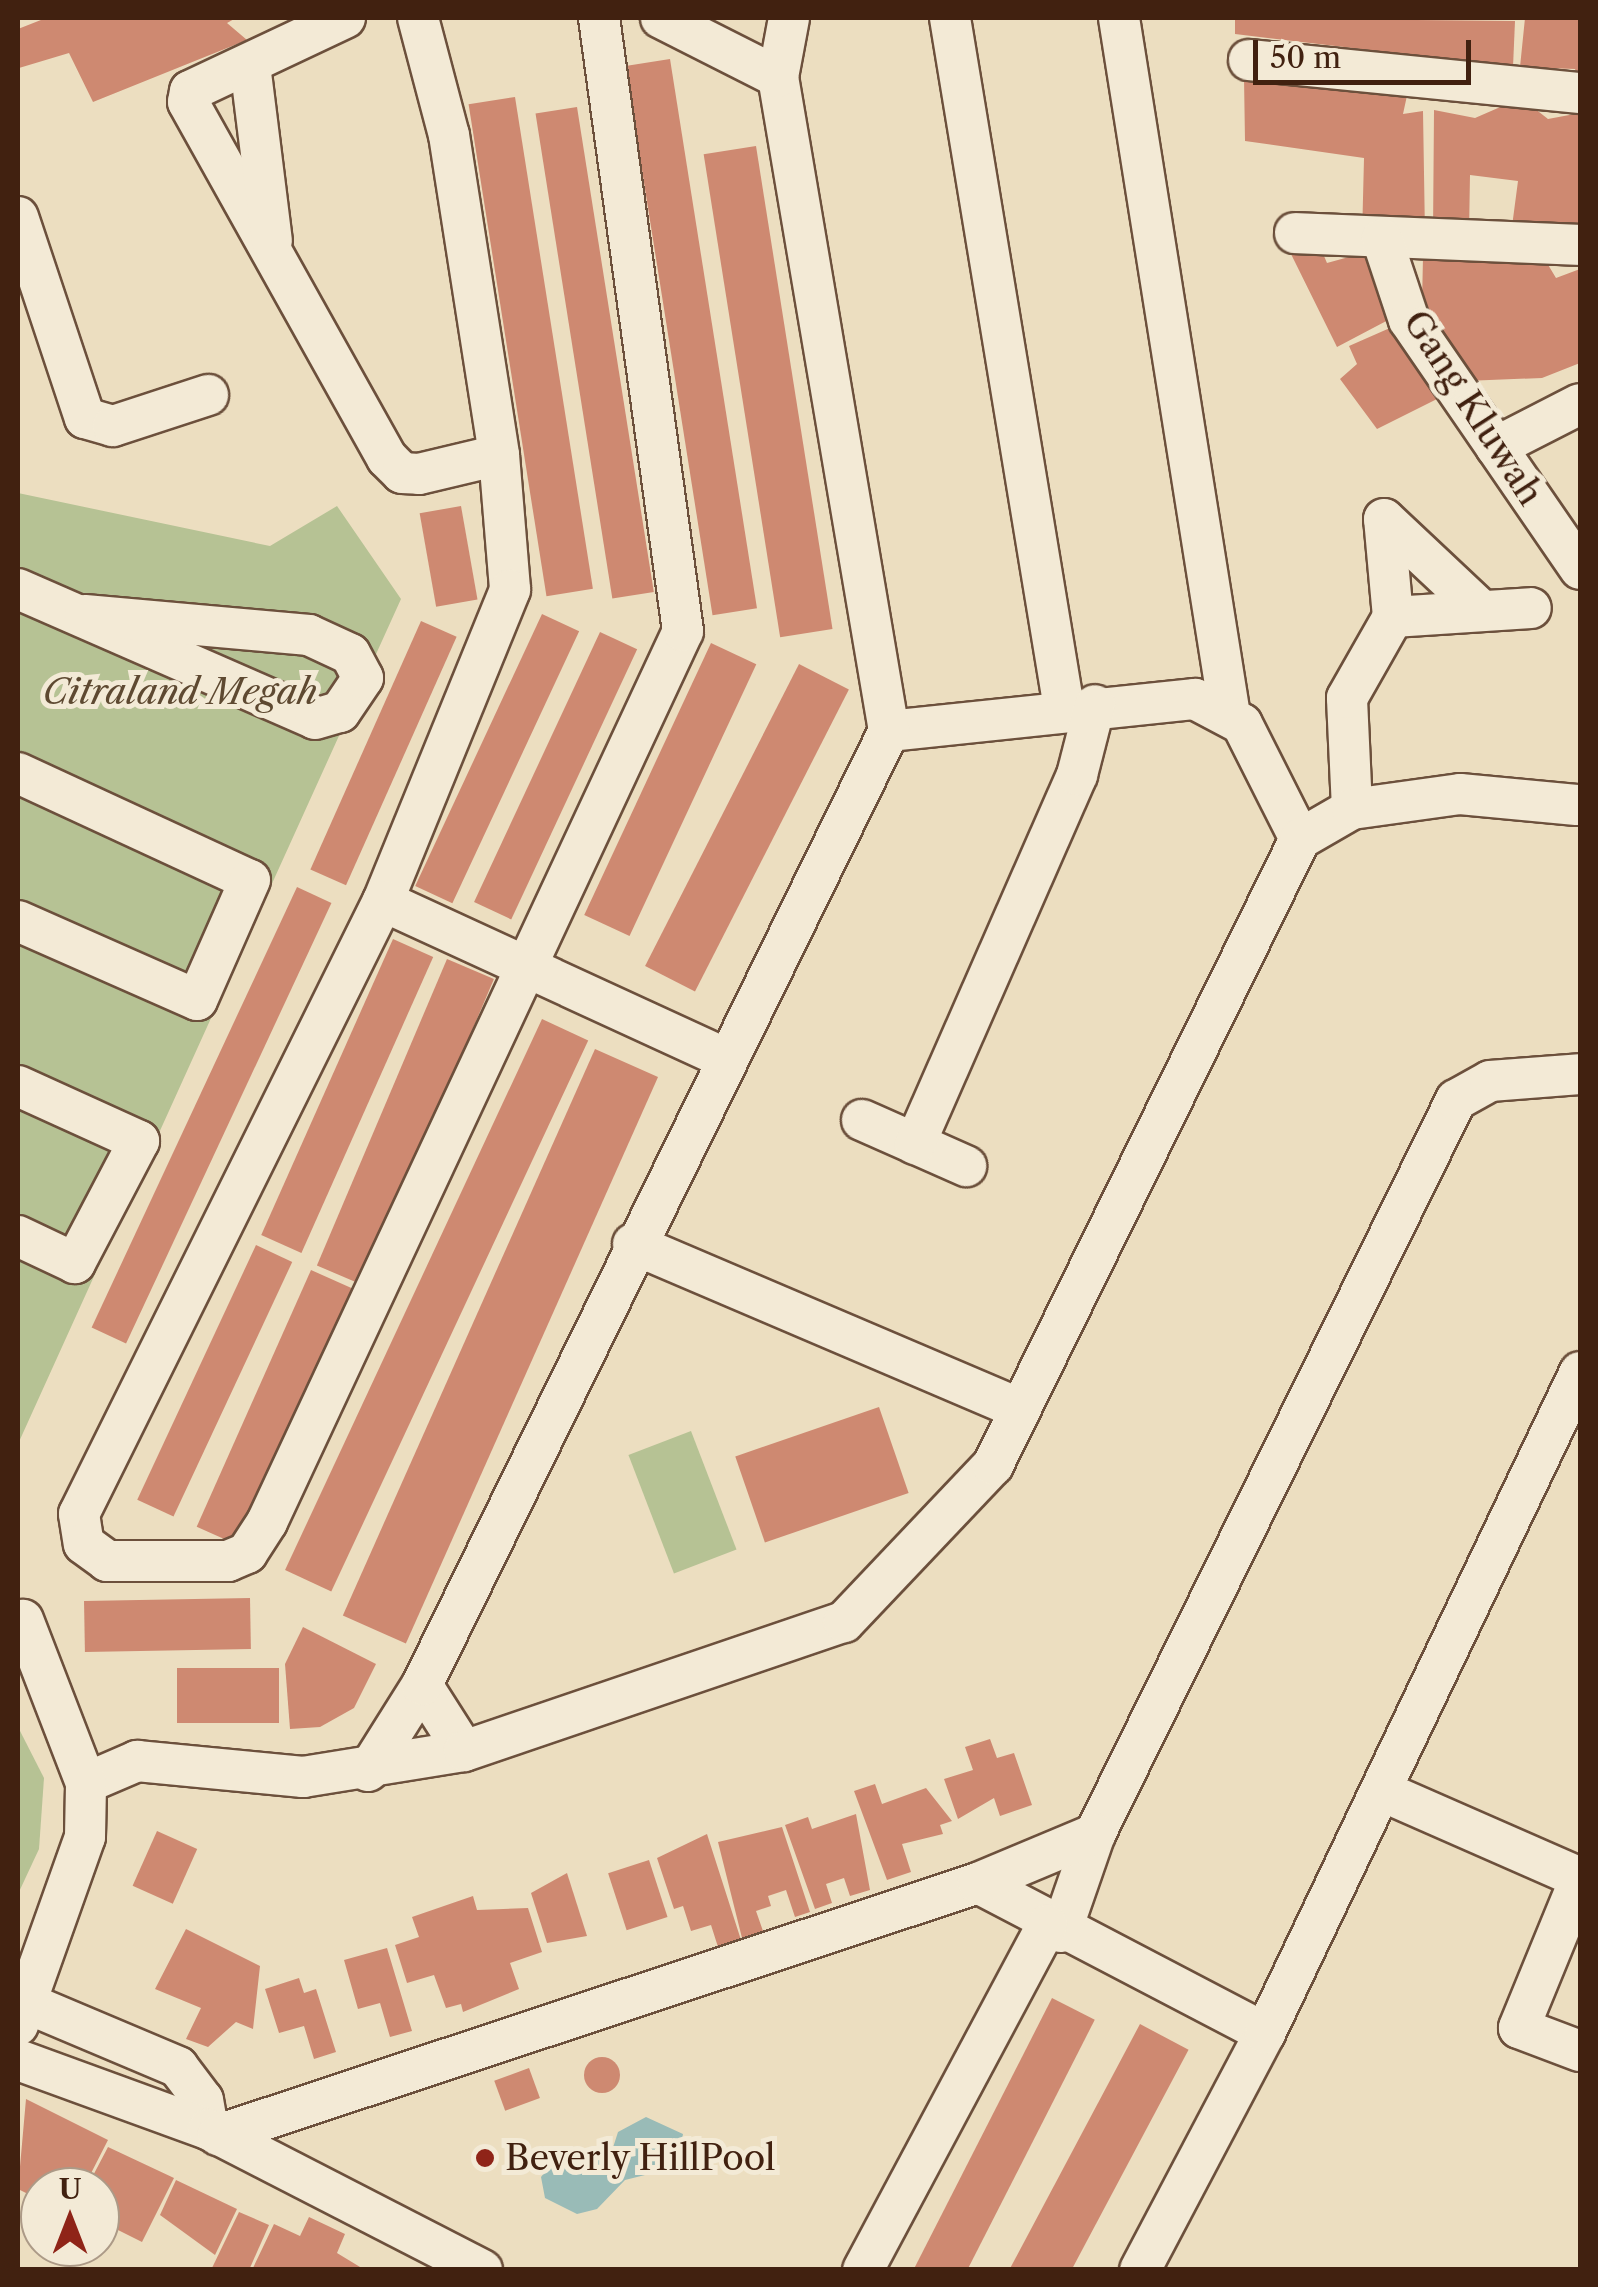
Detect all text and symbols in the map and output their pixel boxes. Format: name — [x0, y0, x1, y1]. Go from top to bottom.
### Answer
scale bar — [1258, 20, 1476, 82]
text: 50 m — [1270, 39, 1341, 76]
street label: Gang Kluwah — [1395, 303, 1551, 513]
park label: Citraland Megah — [43, 671, 317, 713]
place label: Beverly HillPool — [505, 2137, 777, 2179]
marker: Beverly HillPool — [474, 2147, 496, 2169]
north arrow — [20, 2167, 120, 2267]
text: U — [59, 2172, 81, 2206]

